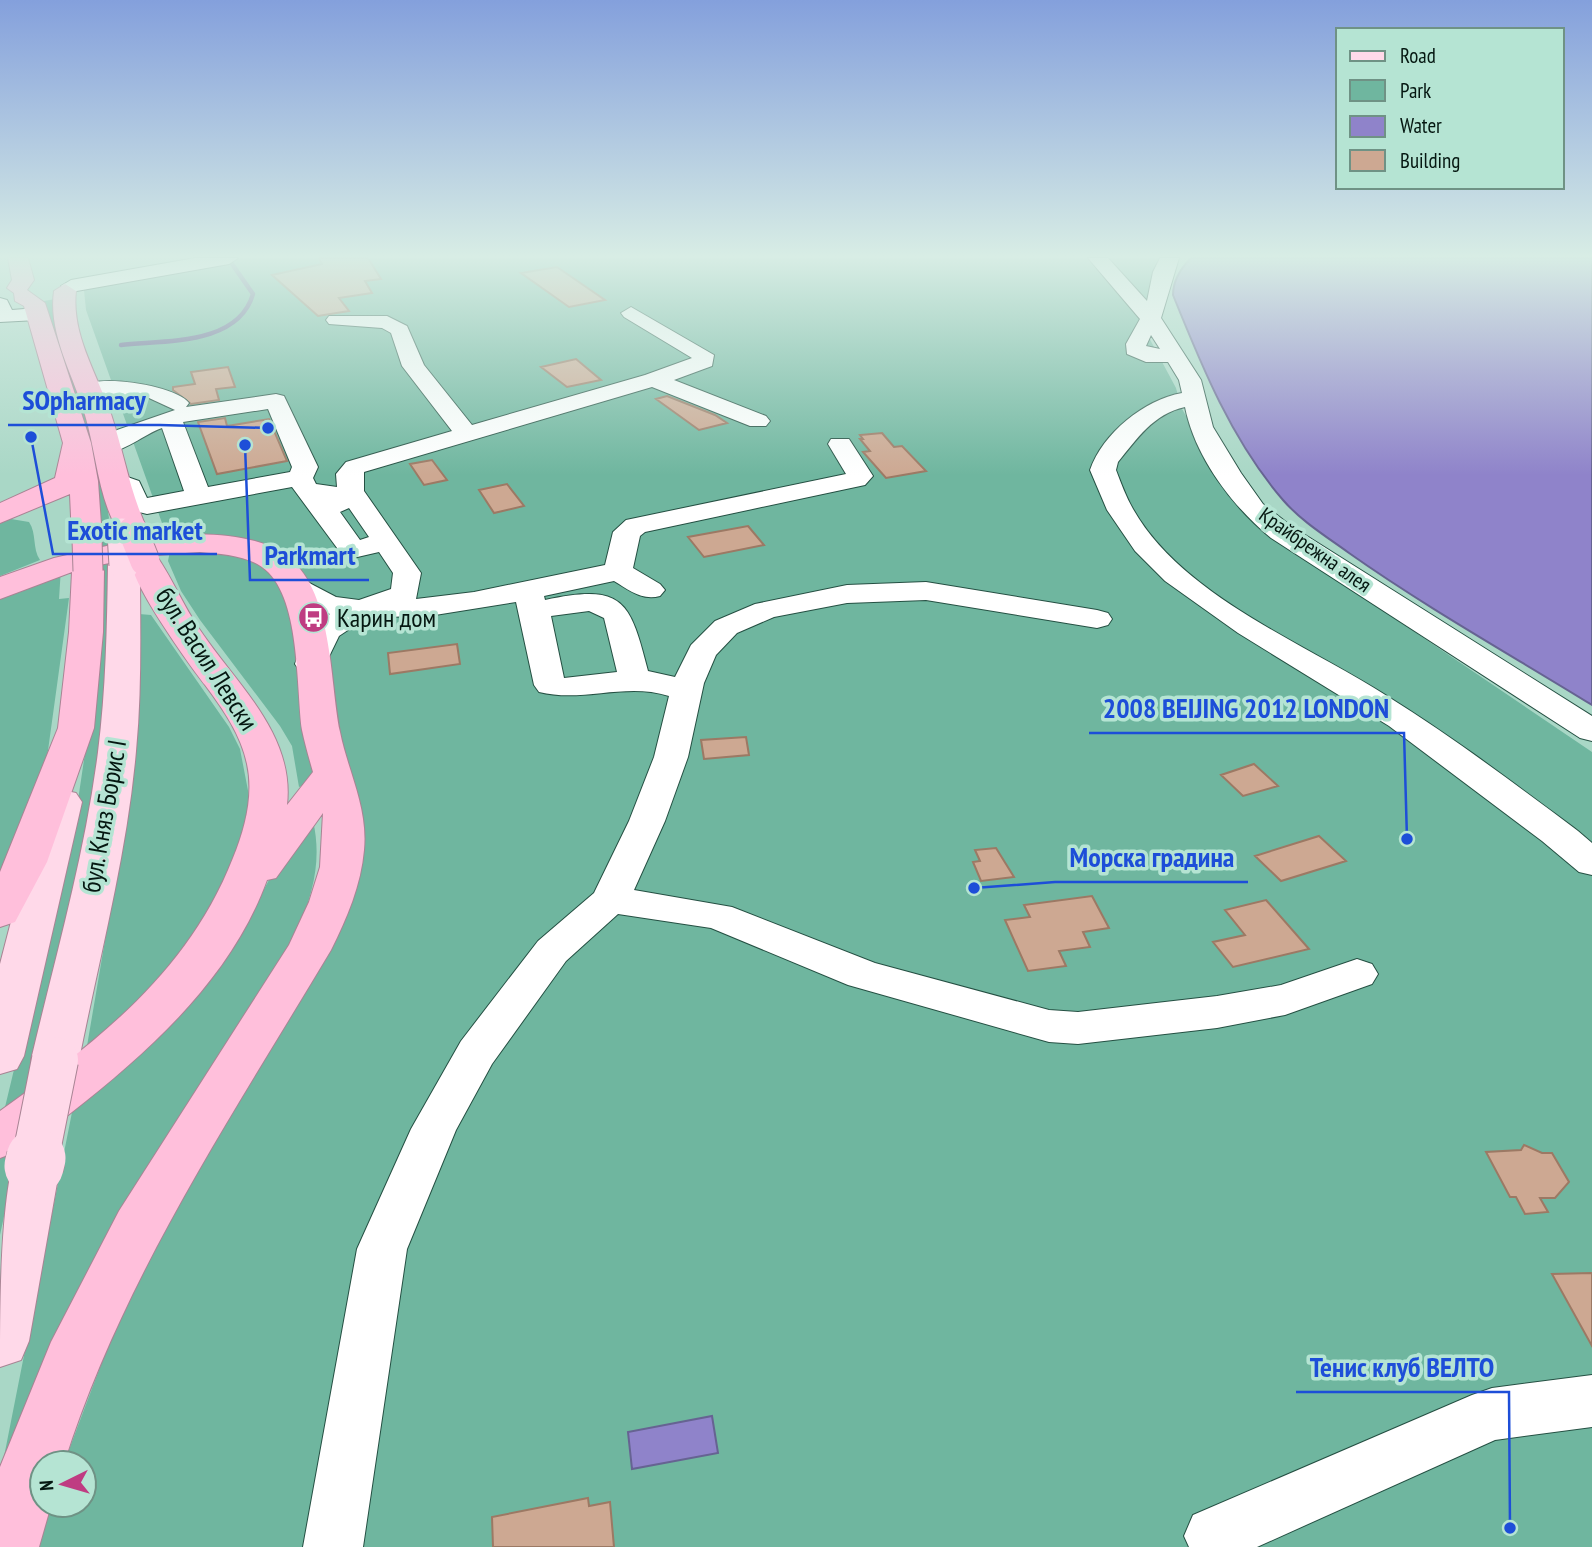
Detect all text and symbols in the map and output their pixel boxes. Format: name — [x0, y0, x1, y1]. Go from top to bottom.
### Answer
legend — [1336, 28, 1564, 189]
text: Road — [1400, 42, 1436, 69]
text: Park — [1400, 77, 1431, 104]
text: Water — [1400, 112, 1442, 139]
text: Building — [1400, 147, 1460, 174]
callout: SOpharmacy — [8, 376, 160, 425]
text: SOpharmacy — [22, 381, 146, 418]
street label: Крайбрежна алея — [1254, 501, 1377, 598]
callout: Exotic market — [53, 505, 217, 554]
text: Exotic market — [67, 511, 203, 548]
callout: Parkmart — [250, 531, 369, 580]
text: Parkmart — [264, 536, 356, 573]
street label: бул. Васил Левски — [149, 581, 266, 736]
bus stop icon: Карин дом — [297, 601, 331, 635]
place label: Карин дом — [337, 601, 436, 634]
callout: 2008 BEIJING 2012 LONDON — [1089, 684, 1404, 733]
text: 2008 BEIJING 2012 LONDON — [1103, 689, 1389, 726]
street label: бул. Княз Борис I — [74, 737, 133, 895]
callout: Морска градина — [1055, 833, 1248, 882]
text: Морска градина — [1070, 838, 1234, 875]
callout: Тенис клуб ВЕЛТО — [1296, 1343, 1509, 1392]
text: Тенис клуб ВЕЛТО — [1310, 1348, 1494, 1385]
north arrow — [28, 1449, 98, 1519]
text: N — [34, 1479, 58, 1492]

